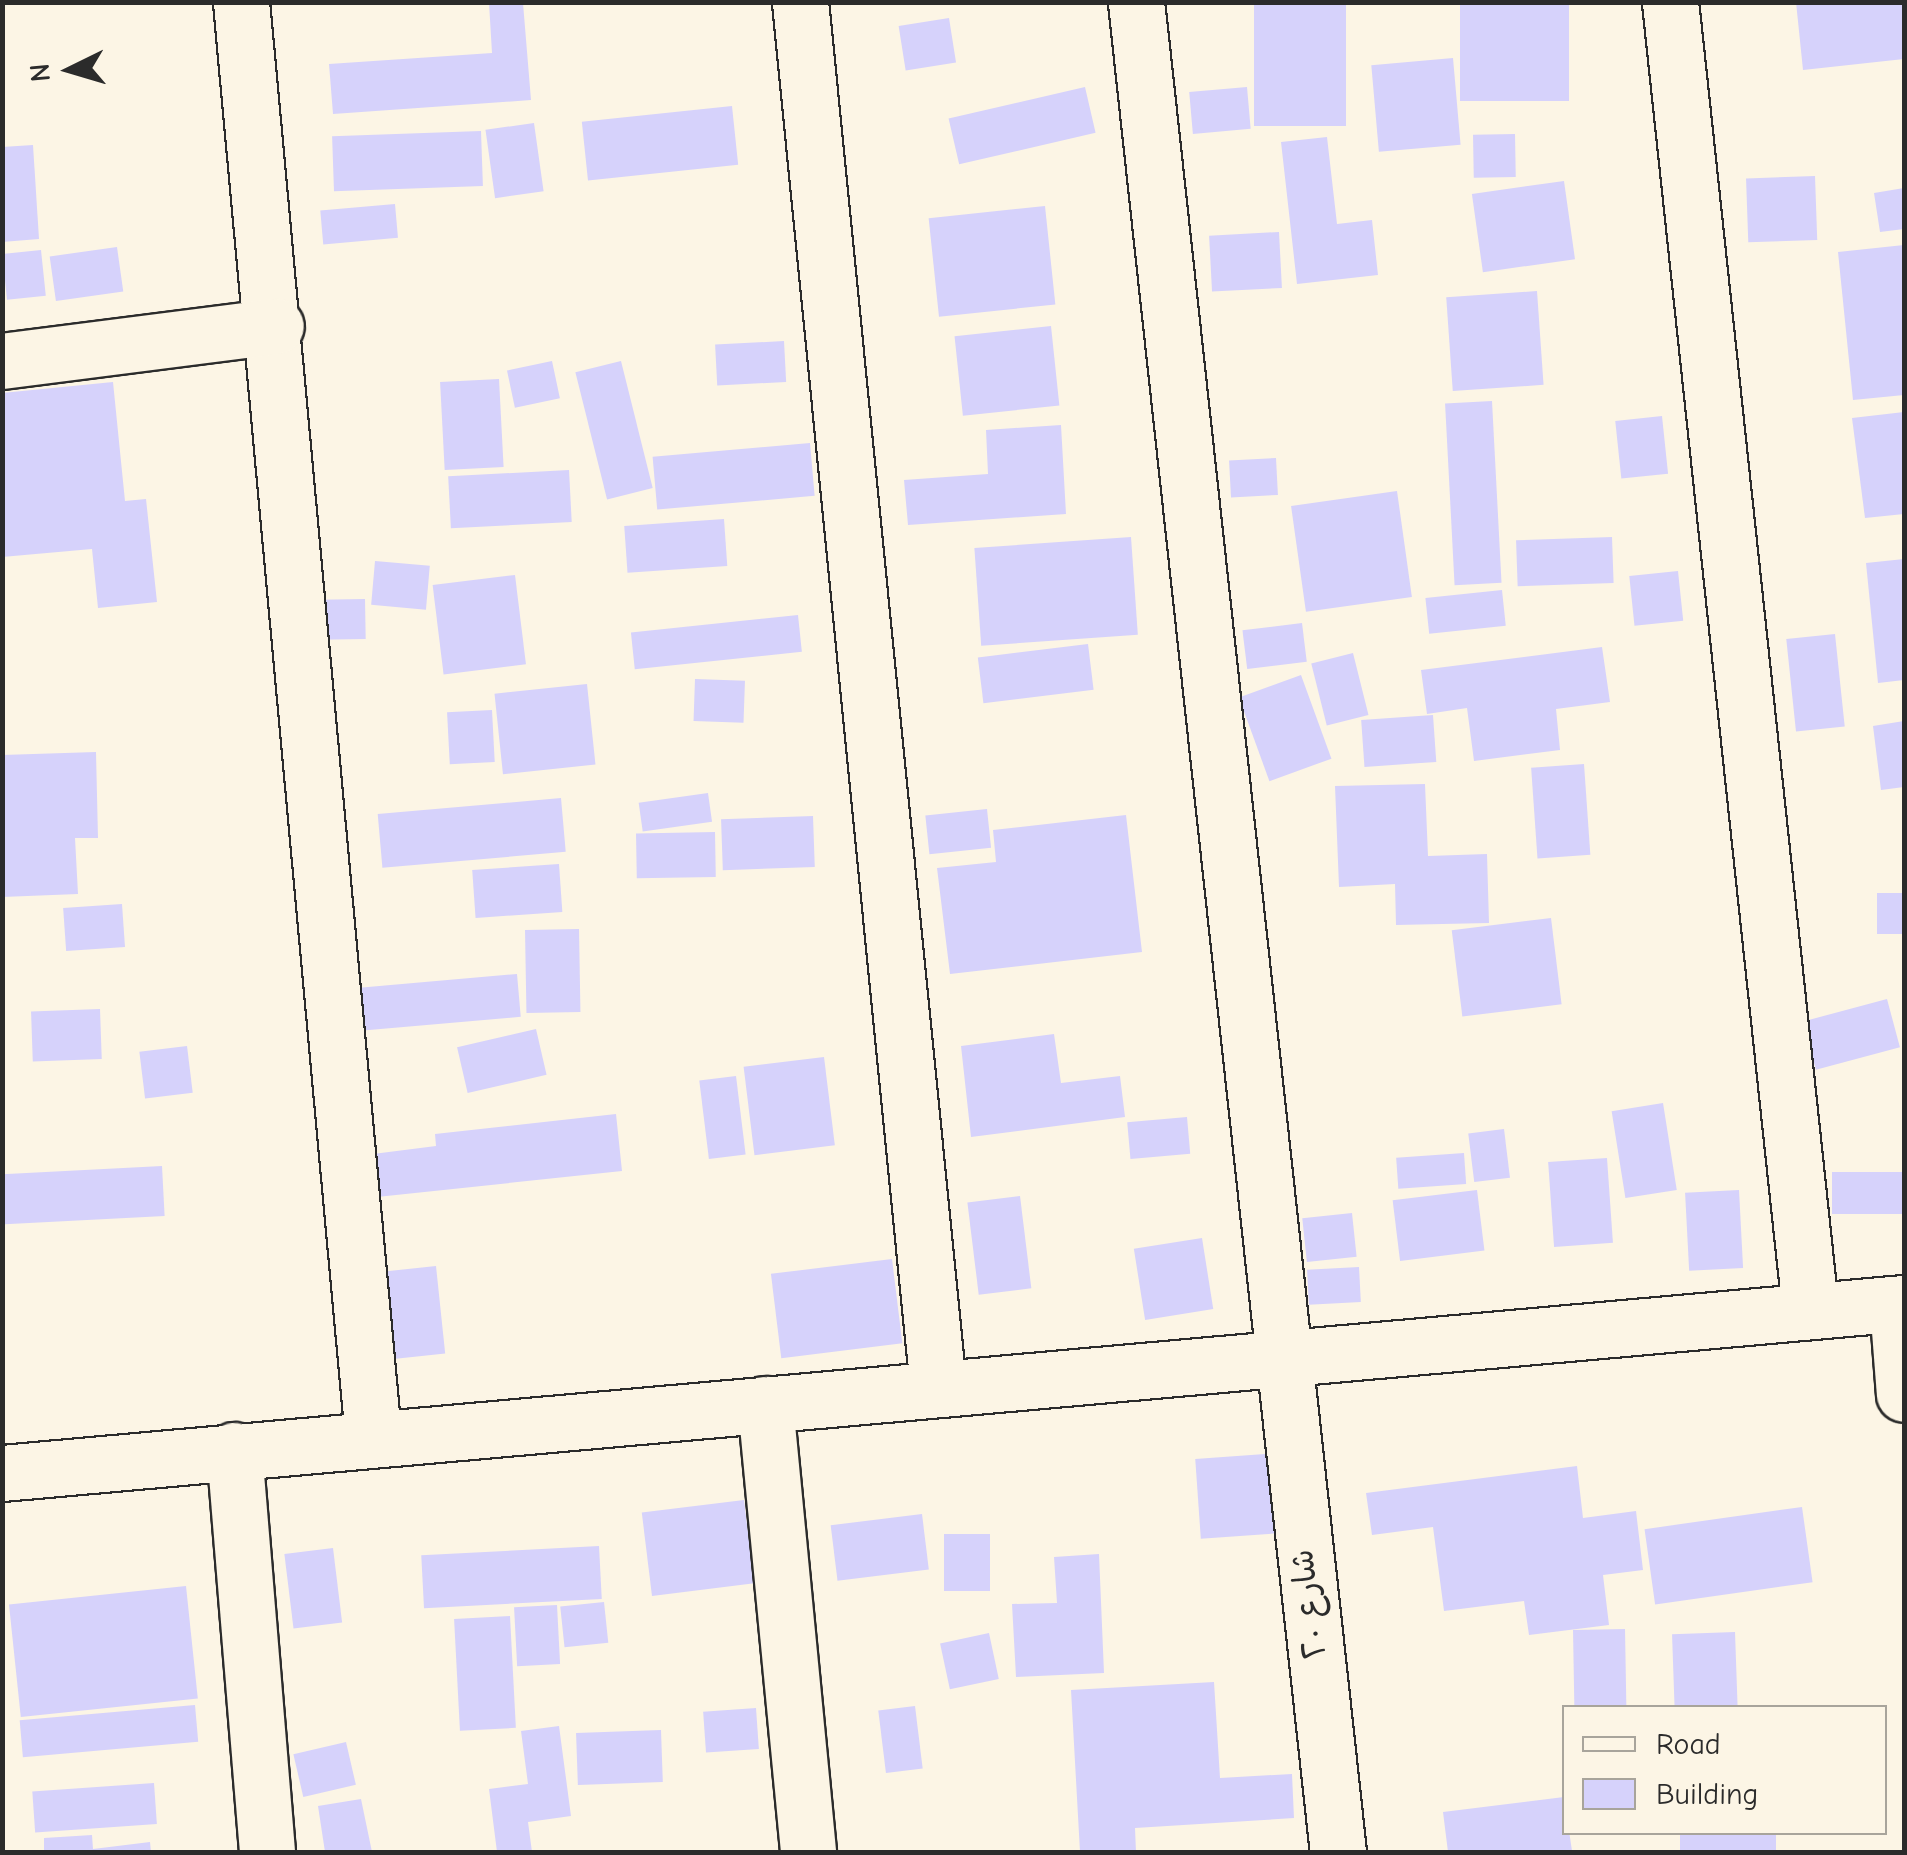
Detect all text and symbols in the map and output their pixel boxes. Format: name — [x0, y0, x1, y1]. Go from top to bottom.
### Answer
north arrow — [20, 20, 120, 120]
text: N — [23, 62, 57, 83]
street label: شارع ٢٠ — [1283, 1547, 1335, 1661]
legend — [1562, 1705, 1887, 1835]
text: Road — [1656, 1727, 1721, 1762]
text: Building — [1656, 1777, 1759, 1812]

